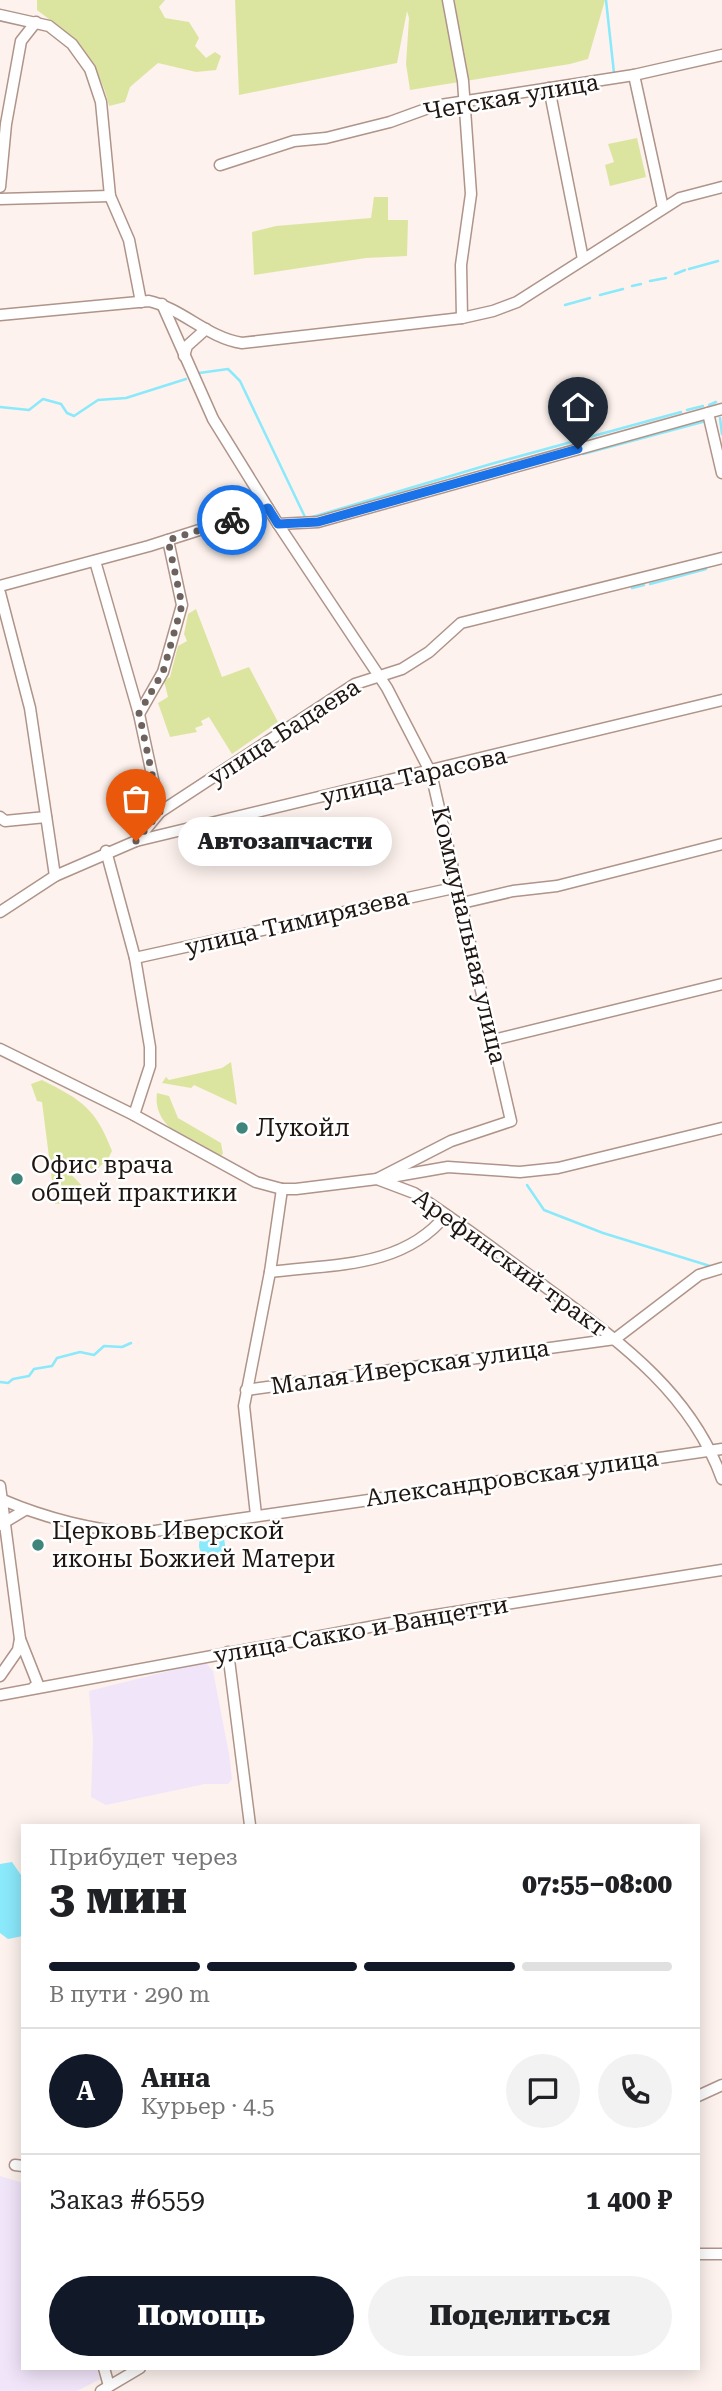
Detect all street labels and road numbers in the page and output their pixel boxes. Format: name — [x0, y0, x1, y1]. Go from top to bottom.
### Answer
street label: Чегская улица — [421, 68, 601, 126]
street label: улица Бадаева — [203, 672, 365, 792]
street label: улица Тарасова — [318, 741, 510, 811]
street label: Коммунальная улица — [426, 804, 512, 1066]
street label: улица Тимирязева — [183, 883, 411, 961]
street label: Арефинский тракт — [408, 1183, 612, 1343]
street label: Малая Иверская улица — [269, 1334, 551, 1400]
street label: Александровская улица — [364, 1444, 660, 1512]
street label: улица Сакко и Ванцетти — [212, 1590, 510, 1670]

